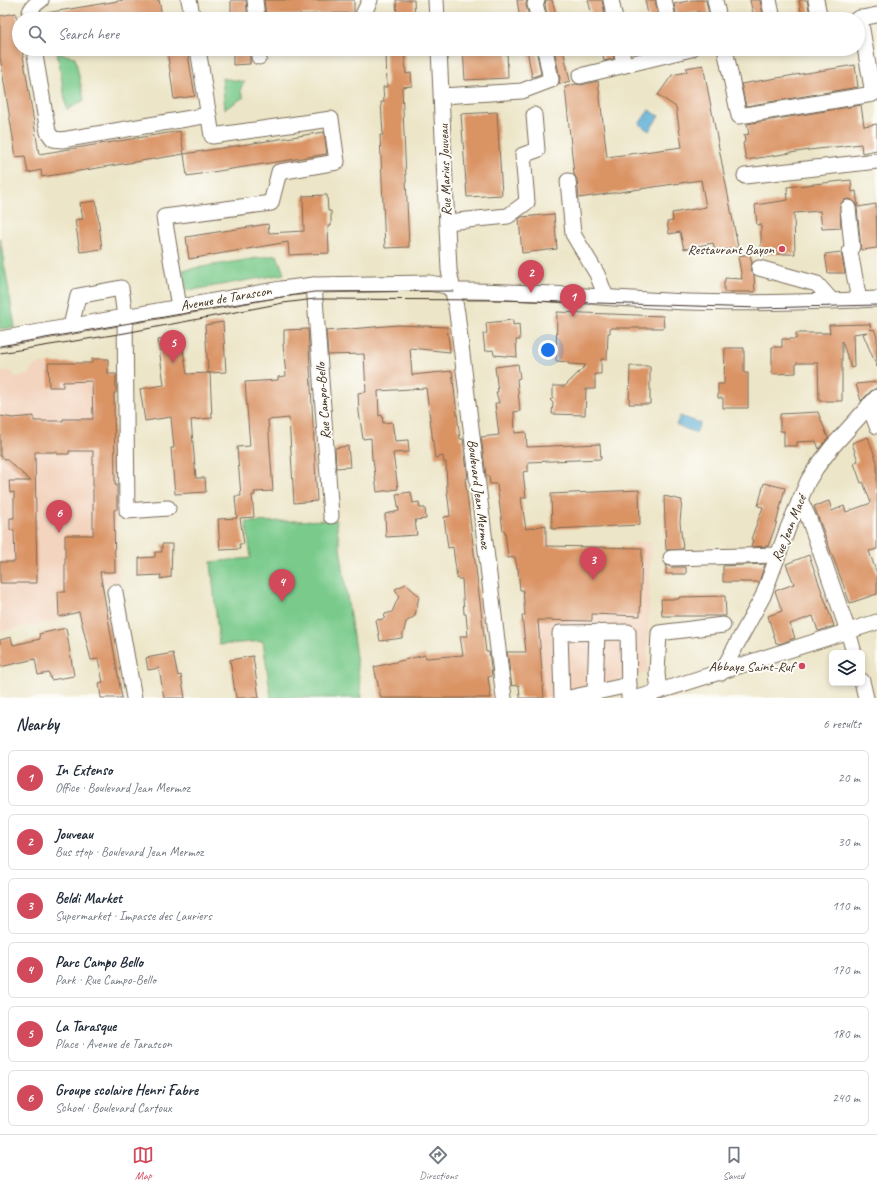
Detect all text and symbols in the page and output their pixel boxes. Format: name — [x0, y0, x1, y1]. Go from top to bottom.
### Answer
search box — [12, 12, 865, 56]
icon: search — [26, 23, 48, 45]
text: Search here — [58, 25, 119, 44]
street label: Rue Marius Jouveau — [435, 123, 455, 216]
place label: Restaurant Bayon — [687, 241, 775, 258]
marker: Restaurant Bayon — [777, 244, 787, 254]
pin: 2 — [518, 260, 544, 293]
street label: Avenue de Tarascon — [179, 282, 273, 314]
pin: 1 — [560, 284, 586, 317]
pin: 5 — [160, 330, 186, 363]
your location — [538, 340, 558, 360]
street label: Rue Campo-Bello — [312, 360, 334, 440]
street label: Boulevard Jean Mermoz — [464, 438, 494, 551]
street label: Rue Jean Macé — [768, 490, 811, 564]
pin: 6 — [46, 500, 72, 533]
pin: 3 — [580, 547, 606, 580]
pin: 4 — [269, 569, 295, 602]
map controls — [829, 650, 865, 686]
button: layers — [829, 650, 865, 686]
place label: Abbaye Saint-Ruf — [709, 658, 797, 675]
marker: Abbaye Saint-Ruf — [797, 661, 807, 671]
text: Nearby — [16, 714, 59, 735]
text: 6 results — [823, 716, 861, 732]
text: In Extenso — [55, 761, 112, 780]
text: 1 — [27, 770, 33, 786]
text: 20 m — [838, 770, 860, 786]
text: Office · Boulevard Jean Mermoz — [55, 780, 190, 796]
text: Jouveau — [55, 825, 93, 844]
text: 2 — [27, 834, 33, 850]
text: 30 m — [838, 834, 860, 850]
text: Bus stop · Boulevard Jean Mermoz — [55, 844, 203, 860]
text: Beldi Market — [55, 889, 122, 908]
text: 3 — [27, 898, 33, 914]
text: 110 m — [832, 898, 860, 914]
text: Supermarket · Impasse des Lauriers — [55, 908, 212, 924]
text: Parc Campo Bello — [55, 953, 143, 972]
text: 4 — [27, 962, 33, 978]
text: 170 m — [832, 962, 860, 978]
text: Park · Rue Campo-Bello — [55, 972, 156, 988]
text: La Tarasque — [55, 1017, 116, 1036]
text: 5 — [27, 1026, 33, 1042]
text: 180 m — [832, 1026, 860, 1042]
text: Place · Avenue de Tarascon — [55, 1036, 172, 1052]
text: Groupe scolaire Henri Fabre — [55, 1081, 198, 1100]
text: 6 — [27, 1090, 33, 1106]
text: 240 m — [832, 1090, 860, 1106]
text: School · Boulevard Cartoux — [55, 1100, 172, 1116]
tab: Map — [132, 1144, 154, 1182]
tab: Directions — [419, 1144, 458, 1182]
tab: Saved — [723, 1144, 745, 1182]

